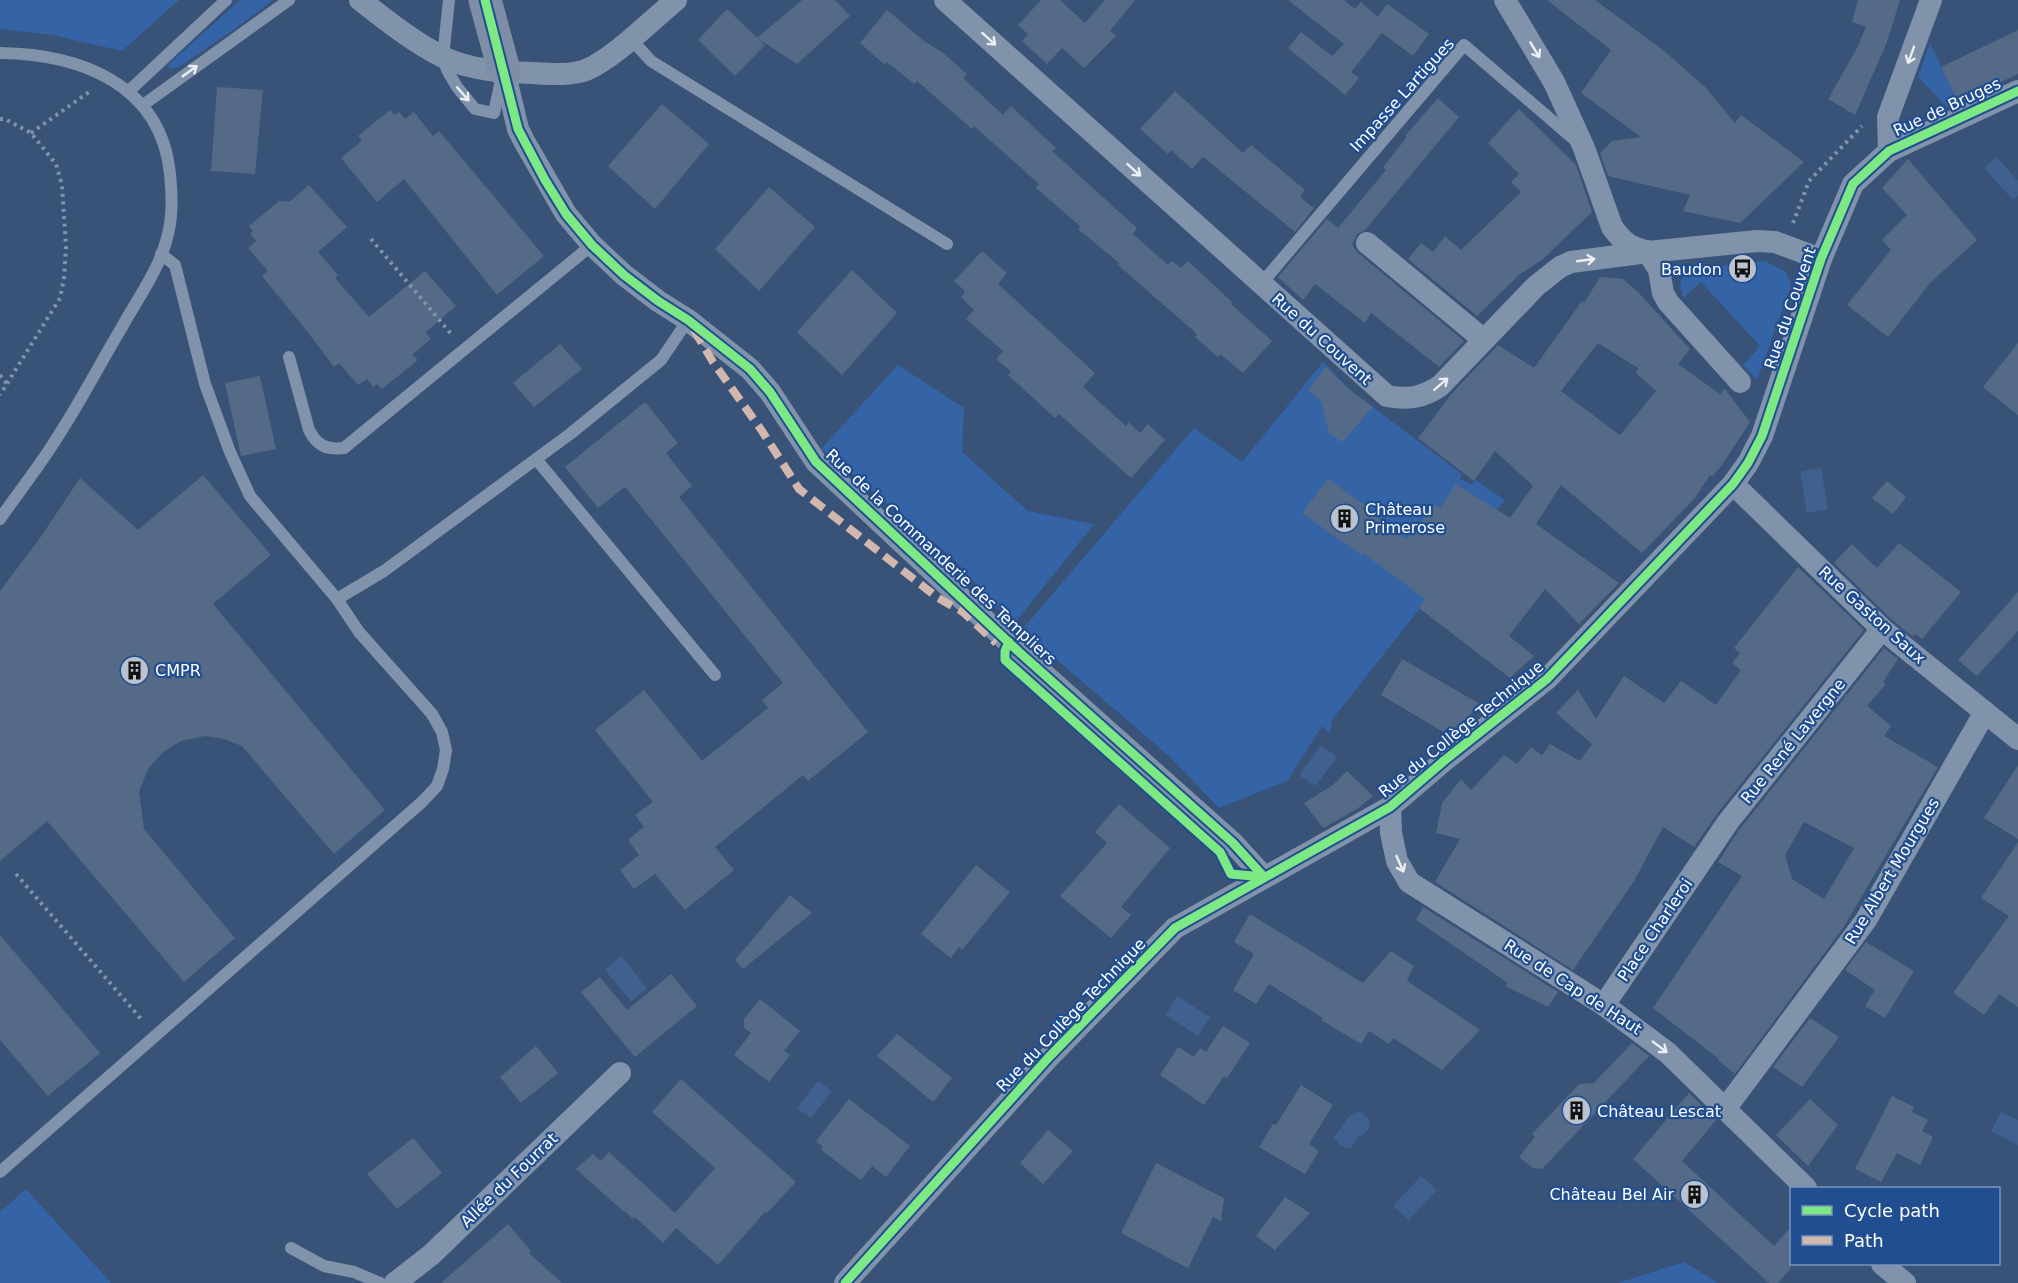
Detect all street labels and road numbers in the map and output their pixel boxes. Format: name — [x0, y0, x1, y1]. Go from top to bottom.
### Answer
street label: Impasse Lartigues — [1346, 34, 1458, 156]
street label: Rue de Bruges — [1890, 74, 2004, 140]
street label: Rue du Couvent — [1760, 245, 1820, 371]
street label: Rue du Couvent — [1268, 289, 1376, 389]
street label: Rue de la Commanderie des Templiers — [822, 445, 1060, 669]
street label: Rue Gaston Saux — [1815, 562, 1929, 668]
street label: Rue du Collège Technique — [1375, 657, 1547, 801]
street label: Rue René Lavergne — [1737, 675, 1849, 807]
street label: Rue Albert Mourgues — [1841, 794, 1943, 948]
street label: Place Charleroi — [1614, 875, 1696, 985]
street label: Rue du Collège Technique — [993, 934, 1149, 1096]
street label: Rue de Cap de Haut — [1501, 935, 1645, 1039]
street label: Allée du Fourrat — [457, 1129, 561, 1231]

